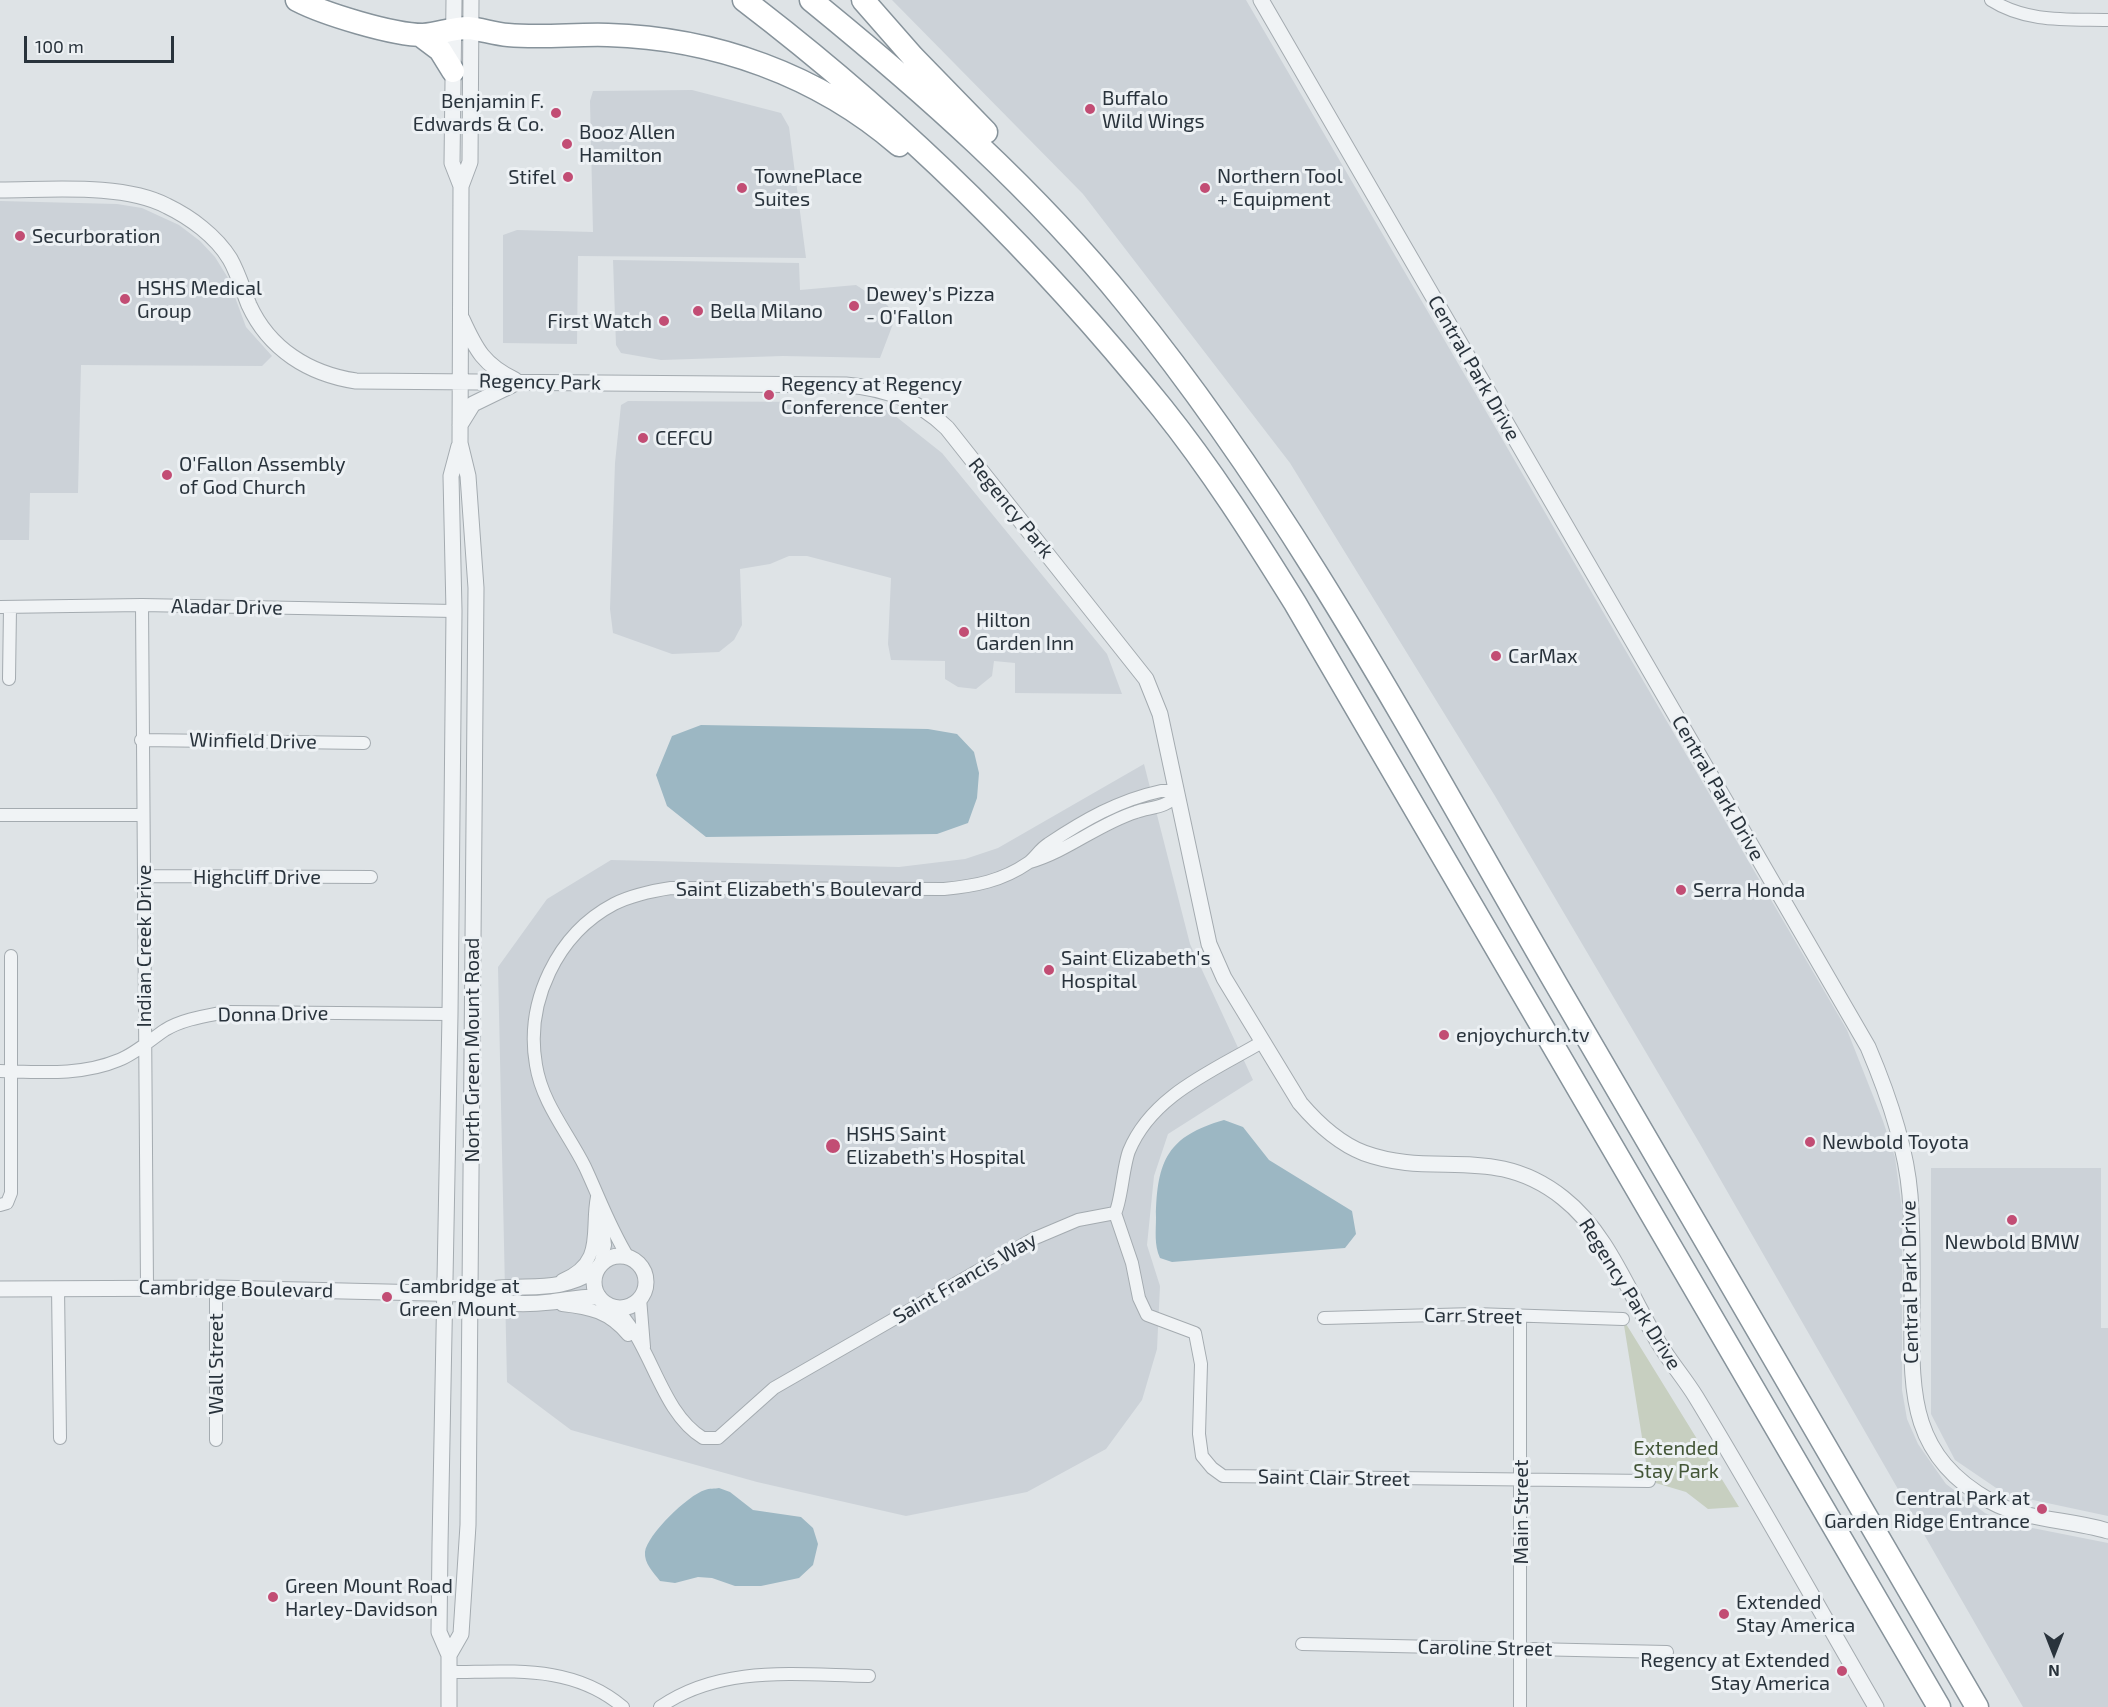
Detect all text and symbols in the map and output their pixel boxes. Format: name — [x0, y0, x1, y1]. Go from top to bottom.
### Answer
scale bar — [27, 24, 177, 62]
text: 100 m — [35, 35, 84, 57]
place label: Buffalo Wild Wings — [1102, 86, 1205, 133]
place label: Benjamin F. Edwards & Co. — [413, 89, 544, 136]
marker: Buffalo Wild Wings — [1083, 102, 1097, 116]
marker: Benjamin F. Edwards & Co. — [549, 106, 563, 120]
place label: Booz Allen Hamilton — [579, 120, 675, 167]
marker: Booz Allen Hamilton — [560, 137, 574, 151]
place label: TownePlace Suites — [754, 164, 863, 211]
place label: Northern Tool + Equipment — [1217, 164, 1343, 211]
place label: Stifel — [508, 165, 556, 189]
marker: Stifel — [561, 170, 575, 184]
marker: TownePlace Suites — [735, 181, 749, 195]
marker: Northern Tool + Equipment — [1198, 181, 1212, 195]
place label: Securboration — [32, 224, 160, 248]
marker: Securboration — [13, 229, 27, 243]
place label: HSHS Medical Group — [137, 276, 262, 323]
place label: Dewey's Pizza - O'Fallon — [866, 282, 995, 329]
street label: Central Park Drive — [1423, 291, 1525, 445]
marker: HSHS Medical Group — [118, 292, 132, 306]
place label: Bella Milano — [710, 299, 823, 323]
marker: Dewey's Pizza - O'Fallon — [847, 299, 861, 313]
marker: Bella Milano — [691, 304, 705, 318]
place label: First Watch — [547, 309, 652, 333]
marker: First Watch — [657, 314, 671, 328]
street label: Regency Park — [479, 369, 601, 395]
place label: Regency at Regency Conference Center — [781, 372, 962, 419]
marker: Regency at Regency Conference Center — [762, 388, 776, 402]
place label: CEFCU — [655, 426, 713, 450]
marker: CEFCU — [636, 431, 650, 445]
place label: O'Fallon Assembly of God Church — [179, 452, 346, 499]
street label: Regency Park — [963, 453, 1059, 563]
marker: O'Fallon Assembly of God Church — [160, 468, 174, 482]
street label: Aladar Drive — [171, 594, 283, 620]
place label: Hilton Garden Inn — [976, 608, 1074, 655]
marker: Hilton Garden Inn — [957, 625, 971, 639]
place label: CarMax — [1508, 644, 1577, 668]
marker: CarMax — [1489, 649, 1503, 663]
street label: Central Park Drive — [1667, 711, 1769, 865]
street label: Winfield Drive — [189, 728, 317, 754]
street label: Indian Creek Drive — [132, 864, 156, 1028]
street label: Highcliff Drive — [193, 865, 321, 889]
street label: Saint Elizabeth's Boulevard — [676, 877, 922, 901]
place label: Serra Honda — [1693, 878, 1805, 902]
marker: Serra Honda — [1674, 883, 1688, 897]
street label: North Green Mount Road — [460, 937, 484, 1163]
place label: Saint Elizabeth's Hospital — [1061, 946, 1211, 993]
marker: Saint Elizabeth's Hospital — [1042, 963, 1056, 977]
street label: Donna Drive — [217, 1001, 329, 1027]
place label: enjoychurch.tv — [1456, 1023, 1590, 1047]
marker: enjoychurch.tv — [1437, 1028, 1451, 1042]
place label: HSHS Saint Elizabeth's Hospital — [846, 1122, 1025, 1169]
place label: Newbold Toyota — [1822, 1130, 1969, 1154]
marker: Newbold Toyota — [1803, 1135, 1817, 1149]
marker: HSHS Saint Elizabeth's Hospital — [824, 1137, 842, 1155]
street label: Central Park Drive — [1897, 1200, 1923, 1364]
marker: Newbold BMW — [2005, 1213, 2019, 1227]
street label: Regency Park Drive — [1574, 1214, 1686, 1374]
street label: Saint Francis Way — [889, 1227, 1041, 1329]
place label: Newbold BMW — [1945, 1230, 2079, 1254]
place label: Cambridge at Green Mount — [399, 1274, 520, 1321]
street label: Cambridge Boulevard — [139, 1275, 333, 1303]
marker: Cambridge at Green Mount — [380, 1290, 394, 1304]
street label: Carr Street — [1424, 1303, 1522, 1329]
street label: Wall Street — [204, 1313, 228, 1415]
park label: Extended Stay Park — [1633, 1436, 1719, 1483]
street label: Main Street — [1509, 1459, 1533, 1565]
street label: Saint Clair Street — [1258, 1465, 1410, 1491]
place label: Central Park at Garden Ridge Entrance — [1824, 1486, 2030, 1533]
marker: Central Park at Garden Ridge Entrance — [2035, 1502, 2049, 1516]
place label: Green Mount Road Harley-Davidson — [285, 1574, 453, 1621]
marker: Green Mount Road Harley-Davidson — [266, 1590, 280, 1604]
place label: Extended Stay America — [1736, 1590, 1855, 1637]
marker: Extended Stay America — [1717, 1607, 1731, 1621]
north arrow — [2024, 1623, 2084, 1683]
street label: Caroline Street — [1417, 1635, 1553, 1661]
place label: Regency at Extended Stay America — [1640, 1648, 1830, 1695]
text: N — [2048, 1662, 2060, 1681]
marker: Regency at Extended Stay America — [1835, 1664, 1849, 1678]

